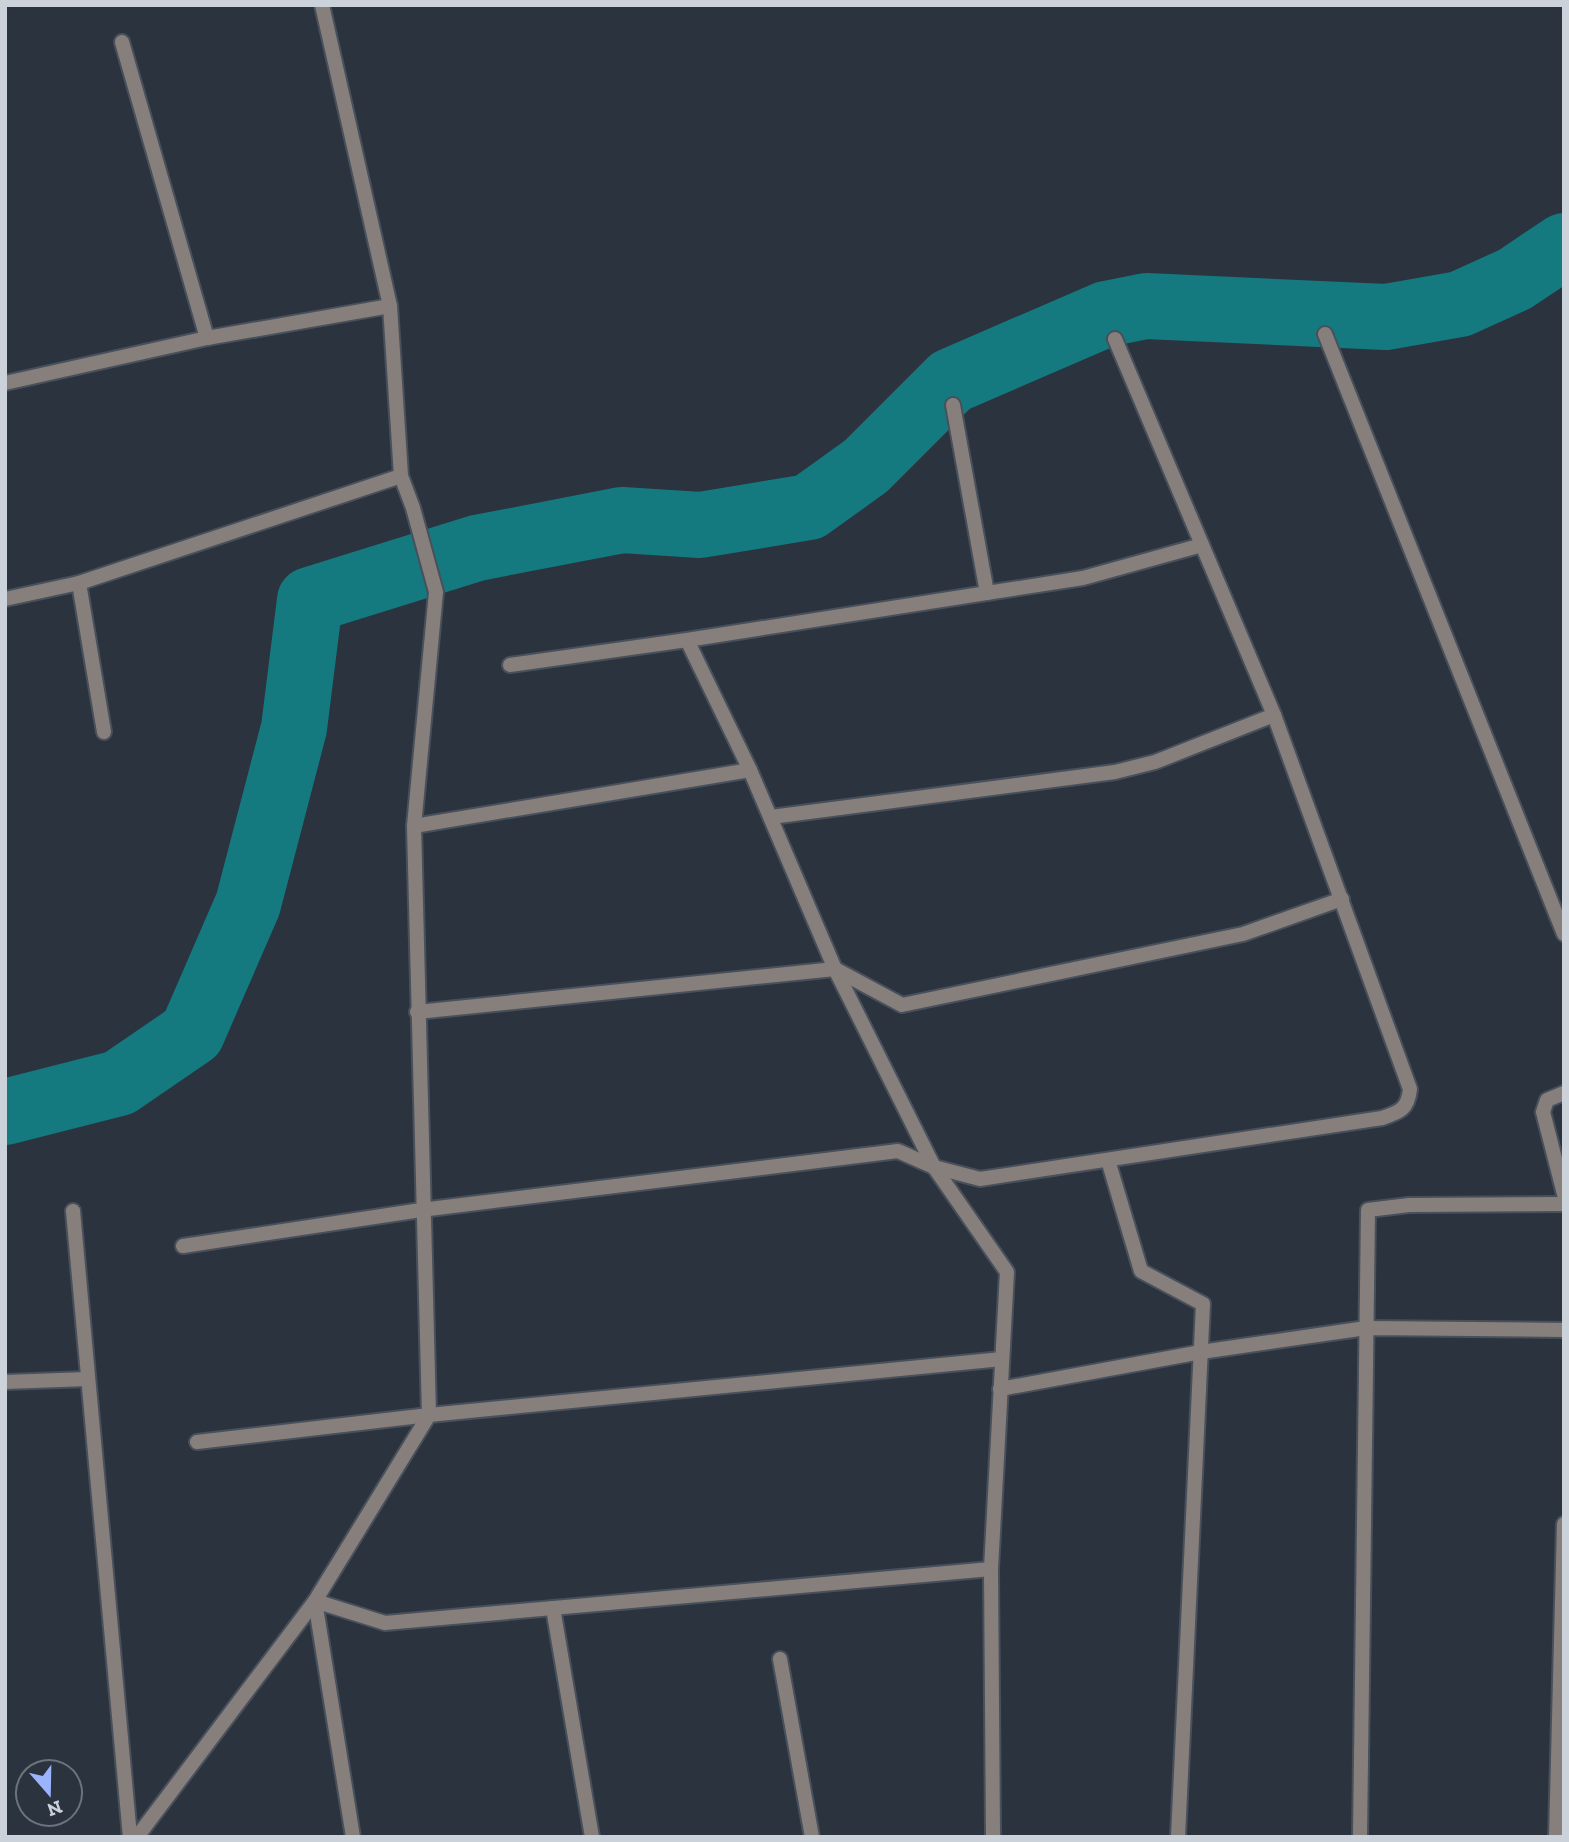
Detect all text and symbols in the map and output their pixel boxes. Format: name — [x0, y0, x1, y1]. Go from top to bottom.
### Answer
north arrow — [14, 1758, 84, 1828]
text: N — [44, 1795, 65, 1822]

